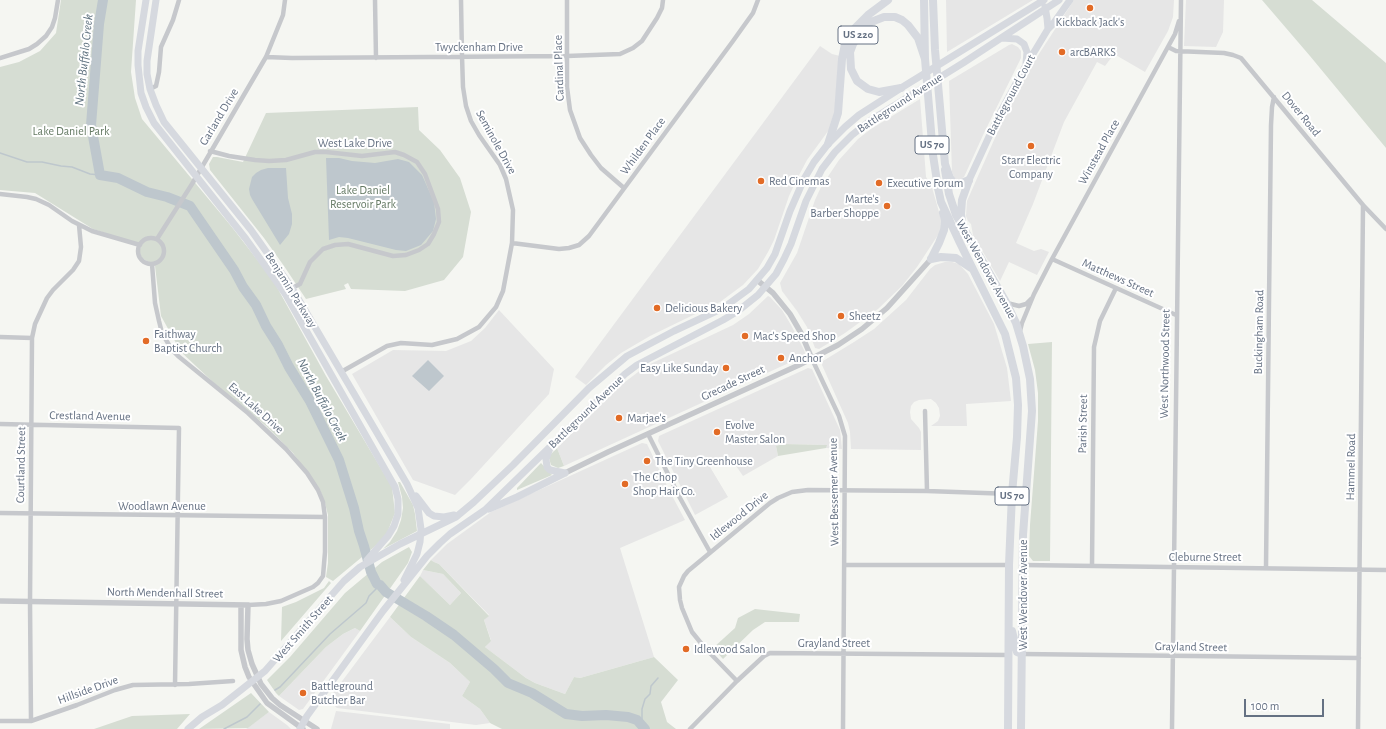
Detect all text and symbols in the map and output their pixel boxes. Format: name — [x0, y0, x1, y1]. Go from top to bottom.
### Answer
marker: Kickback Jack's — [1085, 3, 1095, 13]
water label: North Buffalo Creek — [71, 13, 97, 107]
place label: Kickback Jack's — [1056, 15, 1124, 29]
road number: US 220 — [838, 26, 878, 44]
street label: Cardinal Place — [551, 35, 567, 101]
street label: Twyckenham Drive — [435, 40, 523, 54]
place label: arcBARKS — [1070, 45, 1116, 59]
marker: arcBARKS — [1057, 47, 1067, 57]
street label: Battleground Court — [984, 52, 1038, 138]
street label: Battleground Avenue — [855, 70, 945, 136]
street label: Garland Drive — [196, 86, 242, 148]
street label: Dover Road — [1279, 89, 1323, 139]
street label: Seminole Drive — [472, 107, 520, 177]
street label: Whilden Place — [617, 114, 669, 178]
street label: Winstead Place — [1075, 117, 1123, 187]
park label: Lake Daniel Park — [33, 124, 109, 138]
street label: West Lake Drive — [318, 136, 392, 150]
road number: US 70 — [915, 136, 949, 154]
marker: Starr Electric Company — [1026, 141, 1036, 151]
place label: Starr Electric Company — [1002, 153, 1060, 181]
place label: Red Cinemas — [769, 174, 829, 188]
marker: Red Cinemas — [756, 176, 766, 186]
place label: Executive Forum — [887, 176, 963, 190]
marker: Executive Forum — [874, 178, 884, 188]
park label: Lake Daniel Reservoir Park — [330, 183, 396, 211]
place label: Marte's Barber Shoppe — [810, 192, 879, 220]
marker: Marte's Barber Shoppe — [882, 201, 892, 211]
street label: West Wendover Avenue — [953, 217, 1019, 321]
street label: Benjamin Parkway — [262, 250, 320, 330]
street label: Matthews Street — [1080, 256, 1156, 300]
street label: Buckingham Road — [1251, 290, 1267, 374]
place label: Delicious Bakery — [665, 301, 742, 315]
marker: Delicious Bakery — [652, 303, 662, 313]
place label: Sheetz — [849, 309, 881, 323]
street label: West Northwood Street — [1157, 309, 1173, 419]
marker: Sheetz — [836, 311, 846, 321]
place label: Faithway Baptist Church — [154, 327, 222, 355]
place label: Mac's Speed Shop — [753, 329, 836, 343]
marker: Mac's Speed Shop — [740, 331, 750, 341]
marker: Faithway Baptist Church — [141, 336, 151, 346]
place label: Anchor — [789, 351, 823, 365]
marker: Anchor — [776, 353, 786, 363]
water label: North Buffalo Creek — [293, 356, 351, 444]
place label: Easy Like Sunday — [640, 361, 718, 375]
street label: Grecade Street — [699, 362, 767, 404]
marker: Easy Like Sunday — [721, 363, 731, 373]
street label: Battleground Avenue — [545, 372, 627, 452]
street label: East Lake Drive — [225, 379, 287, 437]
street label: Parish Street — [1075, 394, 1091, 454]
street label: Crestland Avenue — [49, 408, 131, 424]
place label: Marjae's — [627, 411, 666, 425]
marker: Marjae's — [614, 413, 624, 423]
place label: Evolve Master Salon — [725, 418, 785, 446]
street label: Courtland Street — [13, 427, 29, 503]
marker: Evolve Master Salon — [712, 427, 722, 437]
street label: Hammel Road — [1343, 433, 1359, 501]
street label: West Bessemer Avenue — [826, 438, 842, 546]
place label: The Tiny Greenhouse — [655, 454, 753, 468]
marker: The Tiny Greenhouse — [642, 456, 652, 466]
place label: The Chop Shop Hair Co. — [633, 470, 695, 498]
marker: The Chop Shop Hair Co. — [620, 479, 630, 489]
road number: US 70 — [995, 487, 1029, 505]
street label: Idlewood Drive — [707, 488, 771, 544]
street label: Woodlawn Avenue — [118, 499, 206, 513]
street label: West Wendover Avenue — [1016, 539, 1030, 651]
street label: Cleburne Street — [1169, 550, 1241, 564]
street label: North Mendenhall Street — [107, 585, 223, 601]
street label: West Smith Street — [270, 592, 336, 666]
street label: Grayland Street — [798, 636, 870, 650]
street label: Grayland Street — [1155, 639, 1227, 655]
place label: Idlewood Salon — [694, 642, 765, 656]
marker: Idlewood Salon — [681, 644, 691, 654]
street label: Hillside Drive — [56, 672, 120, 708]
place label: Battleground Butcher Bar — [311, 679, 373, 707]
marker: Battleground Butcher Bar — [298, 688, 308, 698]
scale bar — [1246, 691, 1326, 717]
text: 100 m — [1251, 700, 1279, 712]

